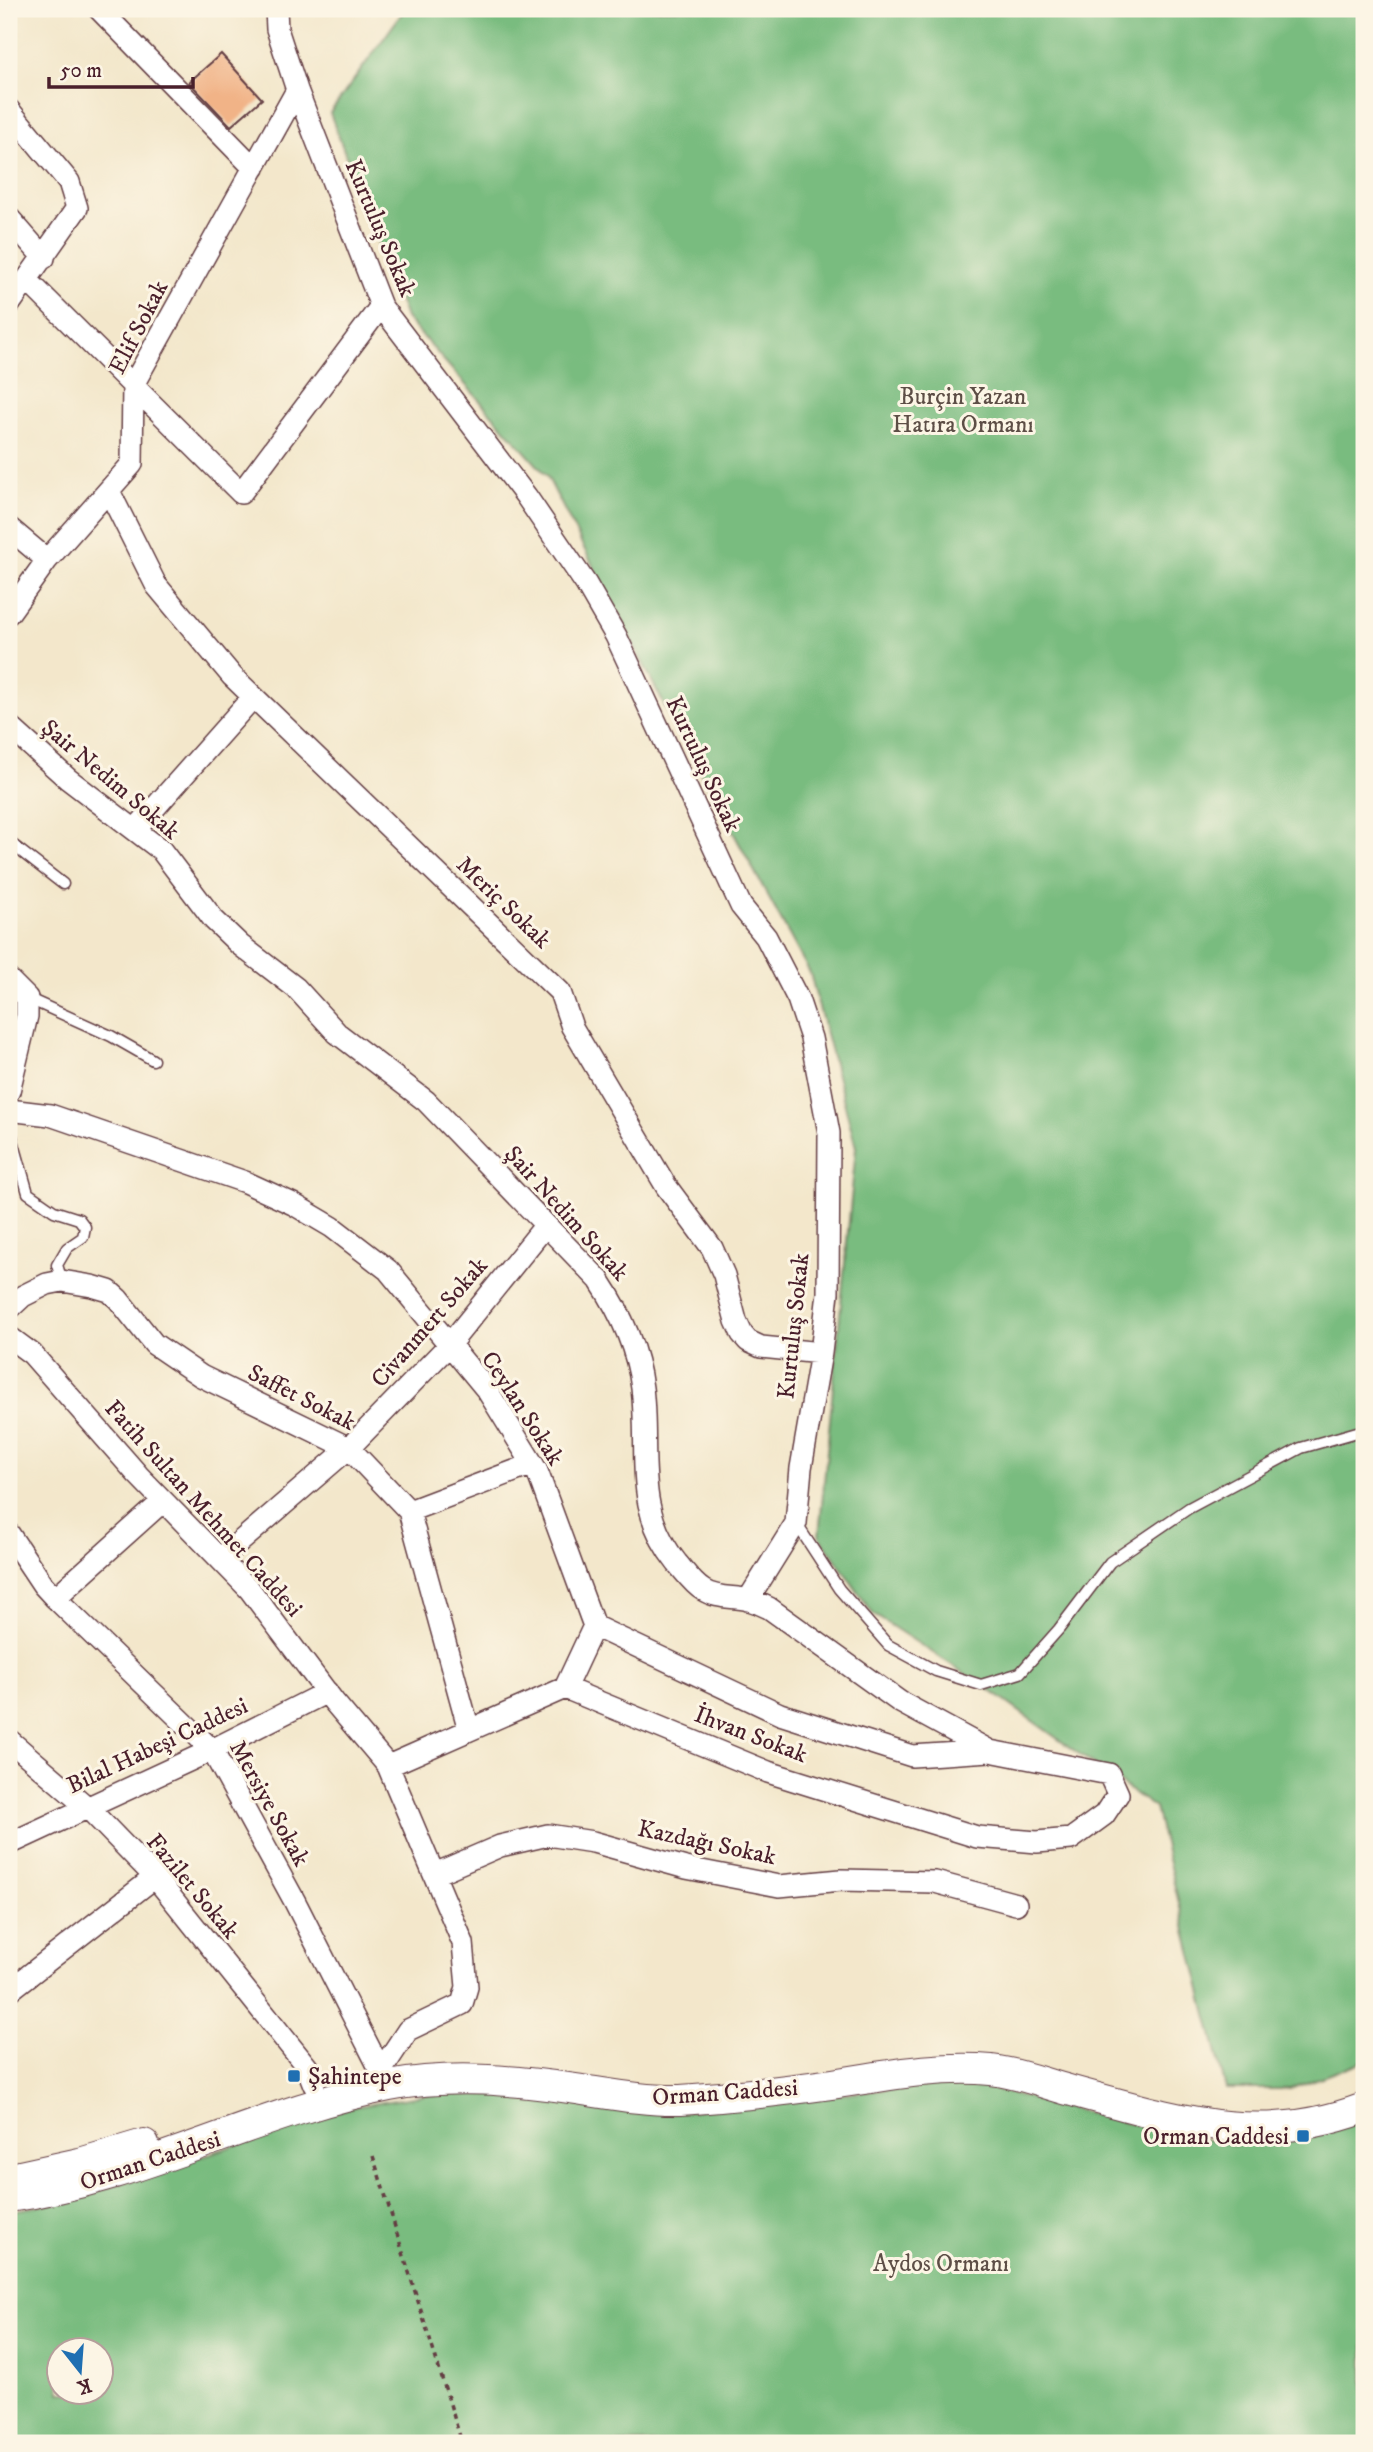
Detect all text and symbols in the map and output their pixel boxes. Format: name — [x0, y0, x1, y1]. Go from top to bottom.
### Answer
scale bar — [49, 46, 192, 90]
text: 50 m — [60, 58, 102, 84]
street label: Kurtuluş Sokak — [338, 155, 423, 302]
street label: Elif Sokak — [103, 275, 175, 379]
park label: Burçin Yazan Hatıra Ormanı — [892, 382, 1034, 440]
street label: Kurtuluş Sokak — [659, 692, 748, 837]
street label: Şair Nedim Sokak — [35, 713, 186, 847]
street label: Meriç Sokak — [450, 850, 557, 955]
street label: Şair Nedim Sokak — [498, 1140, 635, 1288]
street label: Civanmert Sokak — [365, 1251, 495, 1394]
street label: Kurtuluş Sokak — [771, 1252, 817, 1401]
street label: Ceylan Sokak — [474, 1346, 570, 1471]
street label: Saffet Sokak — [243, 1358, 361, 1438]
street label: Fatih Sultan Mehmet Caddesi — [98, 1394, 309, 1623]
street label: Bilal Habeşi Caddesi — [62, 1691, 253, 1801]
street label: İhvan Sokak — [690, 1699, 812, 1770]
street label: Mersiye Sokak — [222, 1735, 316, 1872]
street label: Kazdağı Sokak — [635, 1814, 779, 1872]
street label: Fazilet Sokak — [139, 1828, 245, 1946]
place label: Şahintepe — [308, 2062, 402, 2092]
marker: Şahintepe — [286, 2068, 302, 2084]
street label: Orman Caddesi — [651, 2073, 799, 2113]
place label: Orman Caddesi — [1143, 2122, 1289, 2152]
street label: Orman Caddesi — [76, 2124, 224, 2198]
marker: Orman Caddesi — [1295, 2128, 1311, 2144]
park label: Aydos Ormanı — [873, 2249, 1009, 2279]
north arrow — [46, 2336, 116, 2406]
text: K — [74, 2373, 94, 2399]

